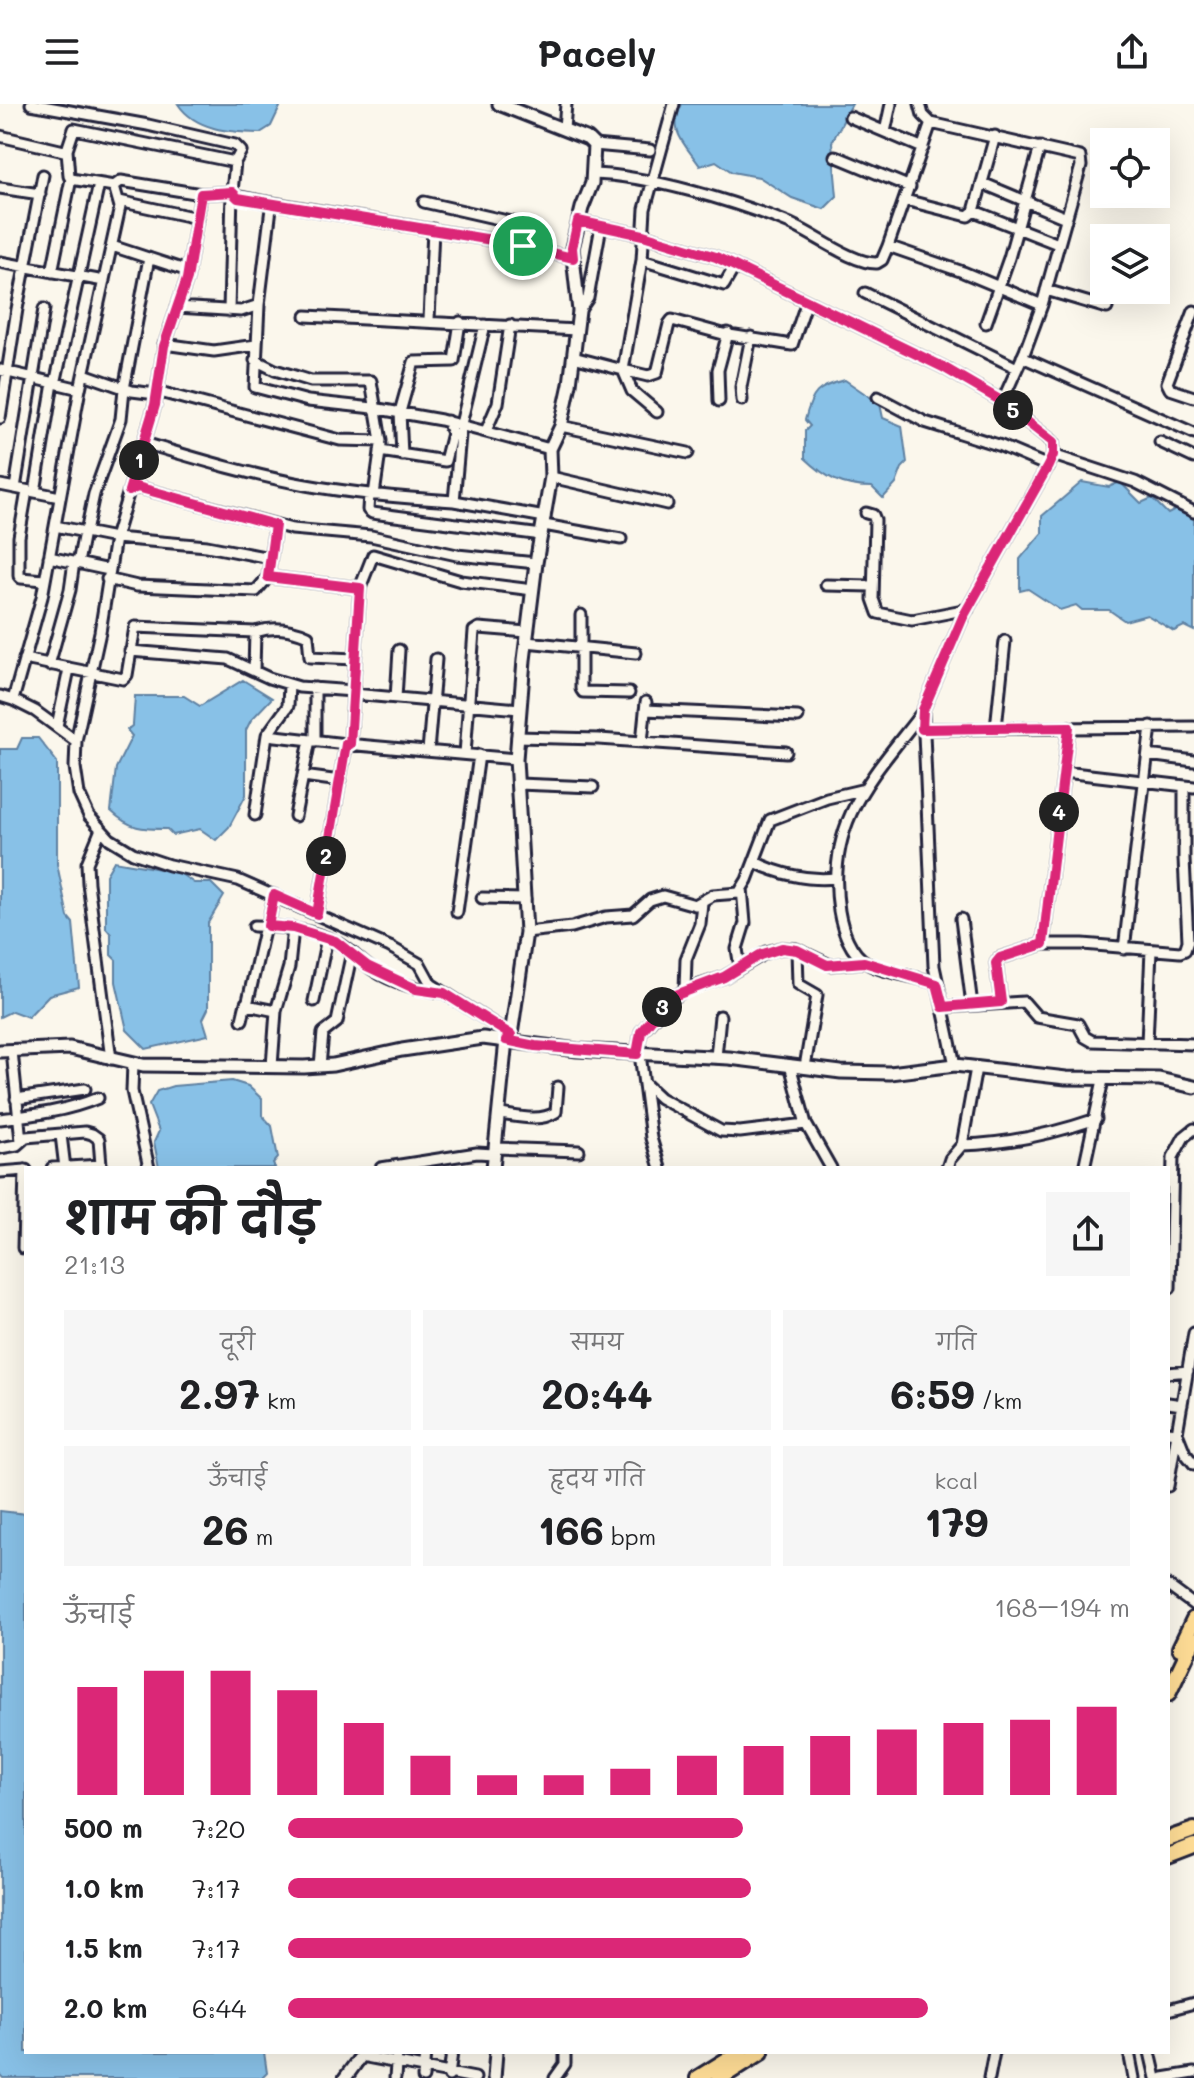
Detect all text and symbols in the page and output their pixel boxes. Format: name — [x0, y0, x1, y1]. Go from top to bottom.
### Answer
text: Pacely — [538, 29, 656, 76]
icon: menu — [40, 30, 84, 74]
icon: share — [1110, 30, 1154, 74]
map controls — [1090, 128, 1170, 304]
button: locate — [1090, 128, 1170, 208]
pin — [489, 212, 557, 280]
icon: arrive — [501, 224, 545, 268]
button: layers — [1090, 224, 1170, 304]
pin: 5 — [993, 390, 1033, 430]
text: 5 — [1007, 395, 1019, 424]
pin: 1 — [119, 440, 159, 480]
text: 1 — [134, 445, 144, 474]
pin: 4 — [1039, 792, 1079, 832]
text: 4 — [1052, 797, 1066, 826]
pin: 2 — [306, 836, 346, 876]
text: 2 — [320, 841, 332, 870]
pin: 3 — [642, 987, 682, 1027]
text: 3 — [655, 992, 669, 1021]
text: शाम की दौड़ — [64, 1188, 318, 1245]
button: share — [1046, 1192, 1130, 1276]
text: 21:13 — [64, 1247, 125, 1281]
text: दूरी — [220, 1327, 255, 1356]
text: समय — [571, 1327, 623, 1356]
text: गति — [936, 1327, 976, 1356]
text: 2.97 — [179, 1367, 260, 1419]
text: 20:44 — [541, 1367, 653, 1419]
text: 6:59 — [890, 1367, 975, 1419]
text: km — [260, 1386, 296, 1415]
text: /km — [975, 1386, 1022, 1415]
text: ऊँचाई — [208, 1463, 267, 1492]
text: हृदय गति — [550, 1463, 644, 1492]
text: kcal — [934, 1466, 978, 1495]
text: 179 — [924, 1495, 988, 1547]
text: 26 — [202, 1503, 249, 1555]
text: 166 — [538, 1503, 604, 1555]
text: m — [249, 1522, 273, 1551]
text: bpm — [604, 1522, 656, 1551]
text: 168–194 m — [994, 1590, 1130, 1624]
text: ऊँचाई — [64, 1596, 134, 1630]
text: 500 m — [64, 1811, 143, 1845]
text: 7:20 — [192, 1811, 245, 1845]
text: 1.0 km — [64, 1871, 144, 1905]
text: 7:17 — [192, 1871, 241, 1905]
text: 1.5 km — [64, 1931, 143, 1965]
text: 7:17 — [192, 1931, 241, 1965]
text: 2.0 km — [64, 1991, 147, 2025]
text: 6:44 — [192, 1991, 246, 2025]

